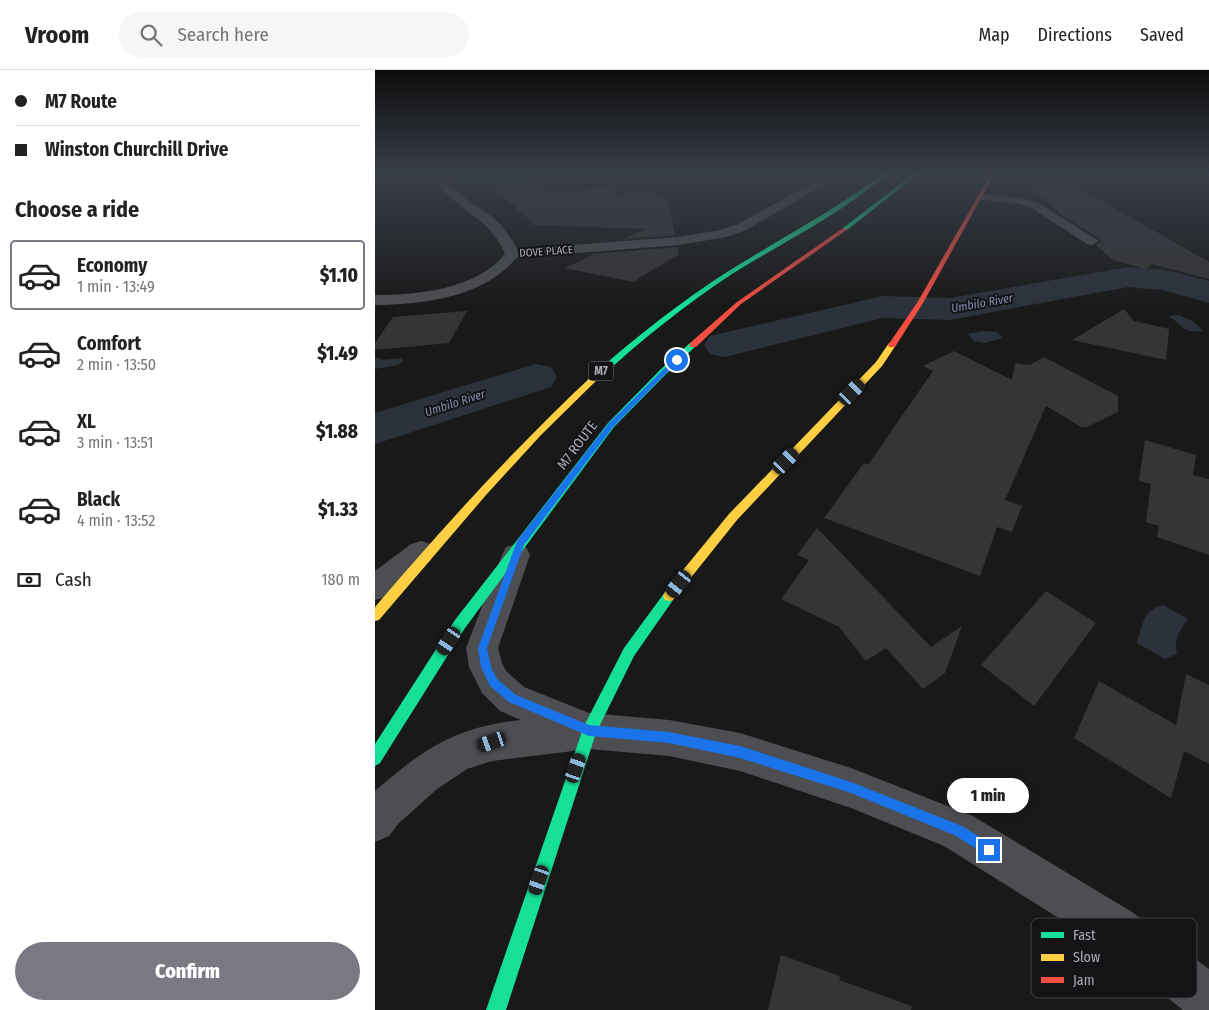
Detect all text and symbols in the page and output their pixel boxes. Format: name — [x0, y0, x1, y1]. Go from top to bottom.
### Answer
search box — [119, 12, 469, 57]
text: Vroom — [25, 21, 89, 49]
icon: search — [137, 21, 165, 49]
text: Search here — [177, 23, 269, 46]
text: Map — [978, 24, 1010, 46]
text: Directions — [1038, 24, 1112, 46]
text: Saved — [1140, 24, 1184, 46]
text: M7 Route — [45, 90, 117, 113]
text: Winston Churchill Drive — [45, 138, 228, 161]
text: Choose a ride — [15, 196, 139, 223]
street label: DOVE PLACE — [519, 243, 573, 260]
icon: car — [17, 253, 62, 298]
text: Economy — [77, 254, 147, 277]
text: $1.10 — [320, 264, 358, 287]
text: 1 min · 13:49 — [77, 277, 155, 296]
water label: Umbilo River — [950, 291, 1015, 315]
icon: car — [17, 331, 62, 376]
text: Comfort — [77, 332, 141, 355]
text: $1.49 — [317, 342, 358, 365]
route start — [666, 349, 688, 371]
text: 2 min · 13:50 — [77, 355, 156, 374]
road number: M7 — [589, 362, 613, 380]
car — [836, 376, 867, 408]
water label: Umbilo River — [423, 386, 488, 419]
icon: car — [17, 409, 62, 454]
text: XL — [77, 410, 96, 433]
street label: M7 ROUTE — [554, 417, 601, 473]
text: $1.88 — [316, 420, 358, 443]
text: 3 min · 13:51 — [77, 433, 153, 452]
car — [770, 445, 801, 477]
icon: car — [17, 487, 62, 532]
text: Black — [77, 488, 120, 511]
text: $1.33 — [318, 498, 358, 521]
text: 4 min · 13:52 — [77, 511, 155, 530]
icon: cash — [15, 566, 43, 594]
text: Cash — [55, 568, 92, 591]
car — [663, 568, 694, 600]
text: 180 m — [321, 570, 360, 589]
car — [434, 624, 463, 658]
car — [475, 730, 508, 754]
car — [564, 751, 587, 785]
callout: 1 min — [948, 778, 1030, 812]
text: 1 min — [971, 786, 1005, 805]
route end — [978, 839, 1000, 861]
car — [527, 863, 550, 897]
legend — [1031, 918, 1197, 998]
text: Fast — [1073, 927, 1096, 944]
button: Confirm — [15, 942, 360, 1000]
text: Slow — [1073, 949, 1100, 966]
text: Jam — [1073, 972, 1094, 989]

